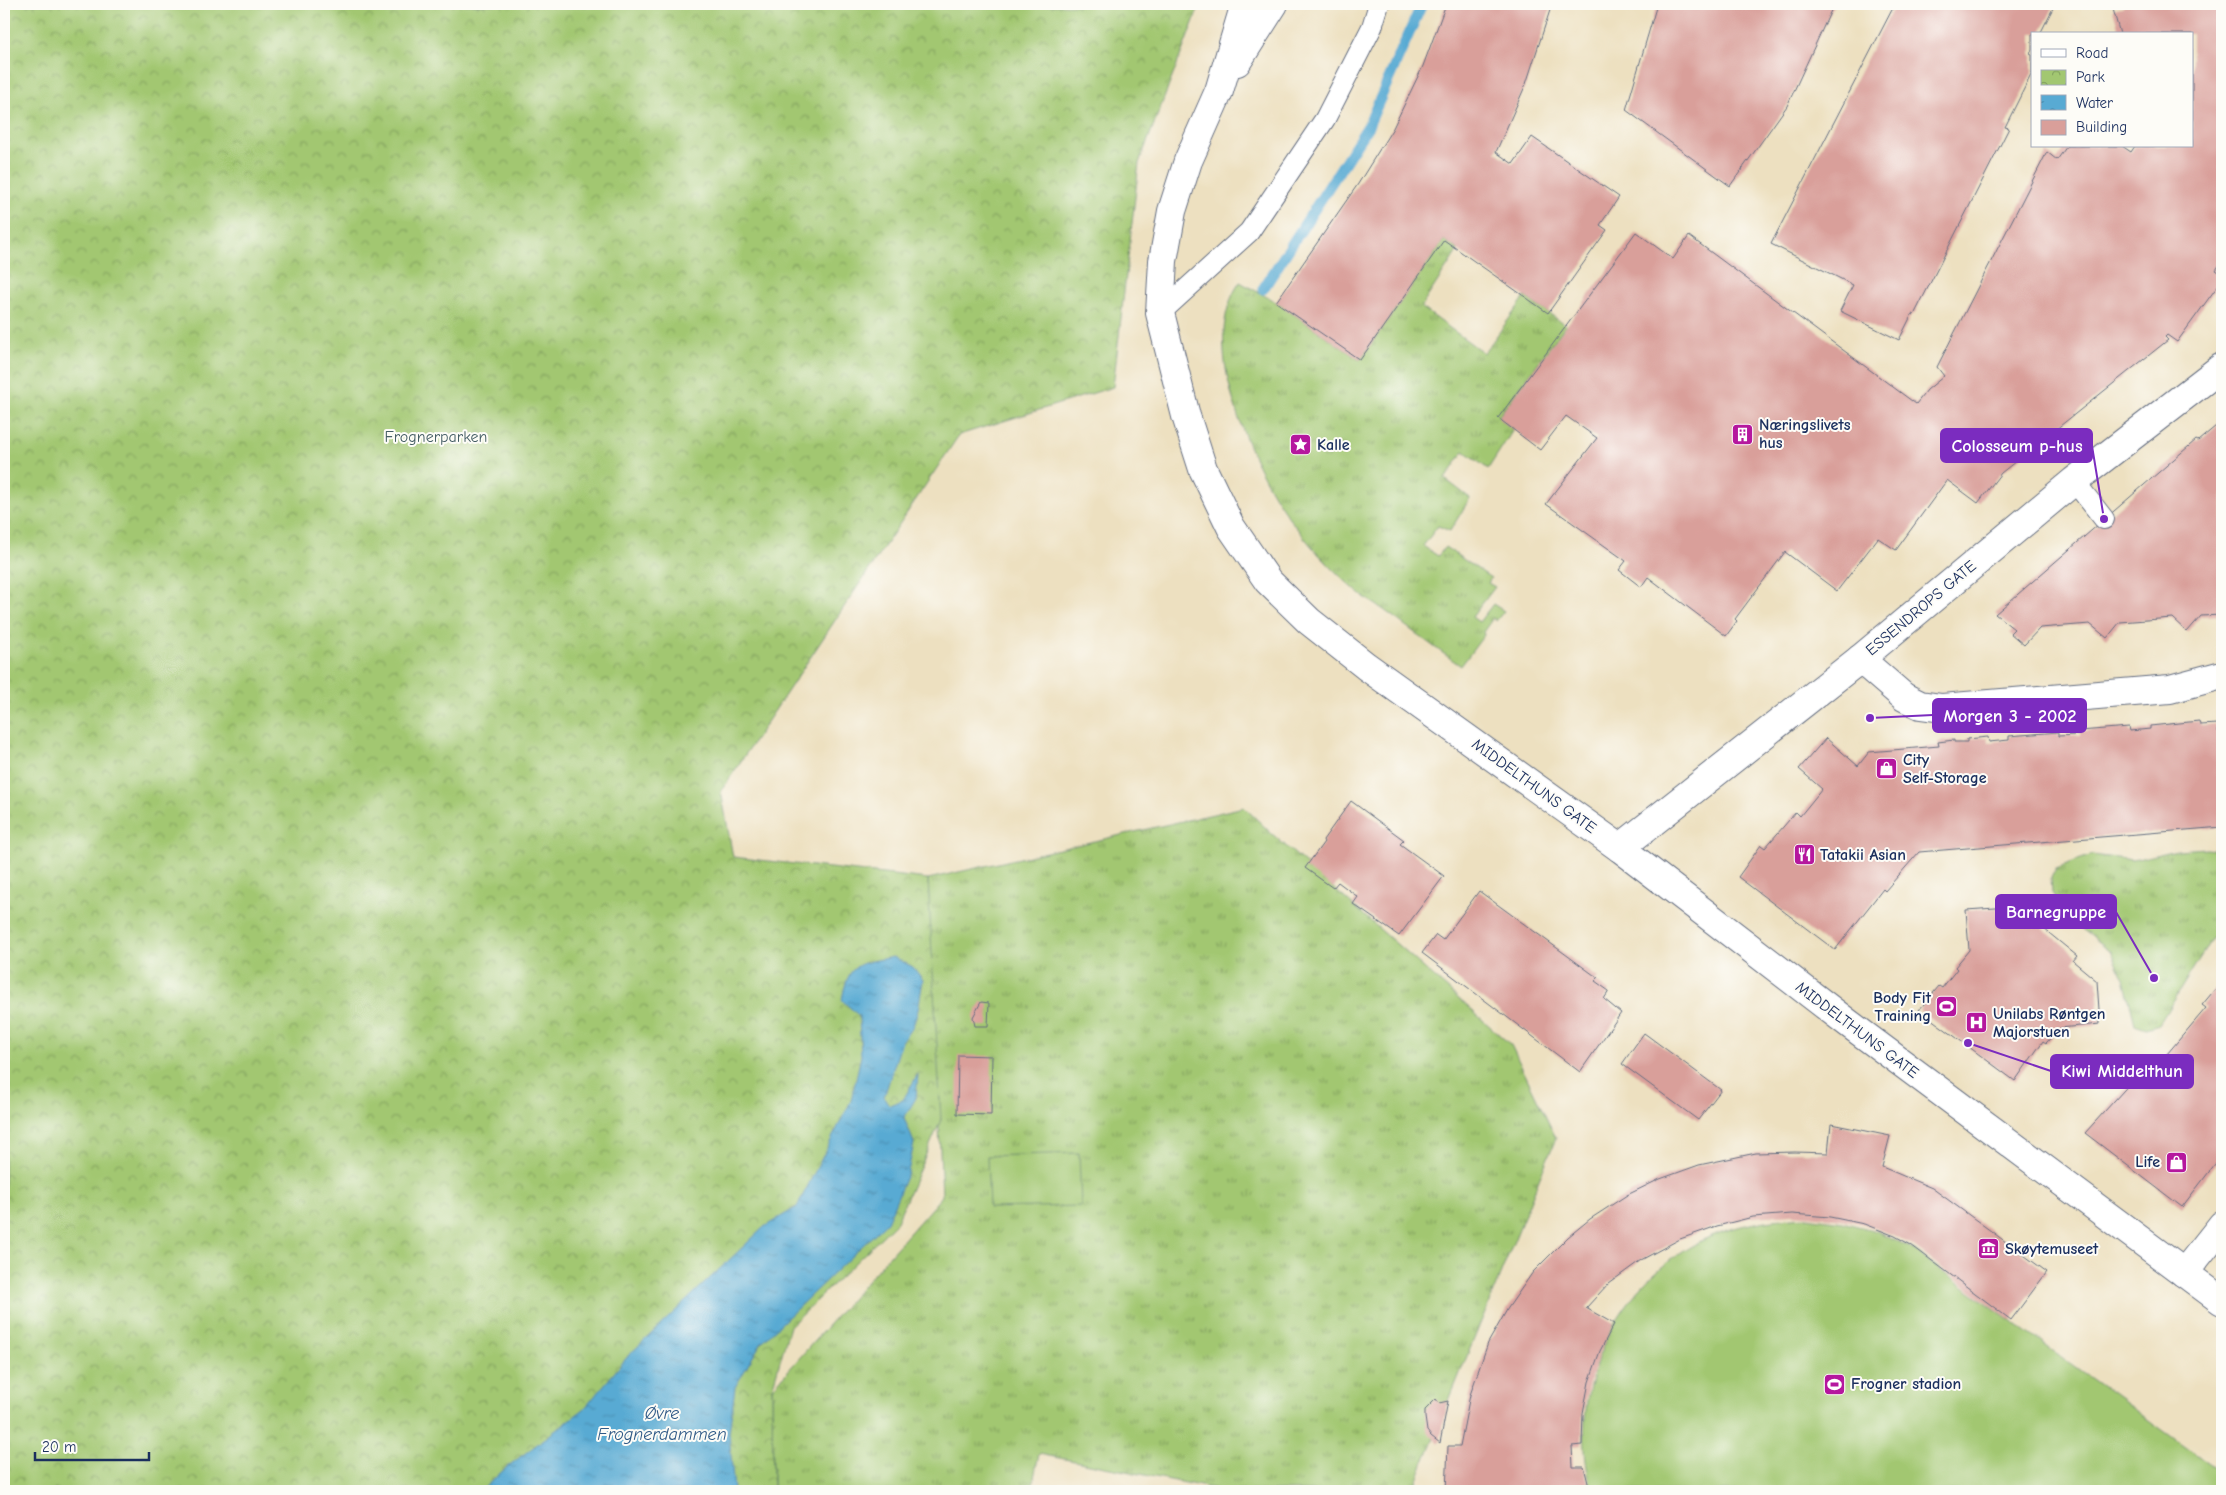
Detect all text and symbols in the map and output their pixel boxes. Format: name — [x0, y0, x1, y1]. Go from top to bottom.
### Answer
legend — [2031, 32, 2194, 148]
text: Road — [2076, 44, 2108, 62]
text: Park — [2076, 68, 2105, 86]
text: Water — [2076, 94, 2113, 112]
text: Building — [2076, 118, 2127, 136]
place label: Næringslivets hus — [1759, 416, 1851, 452]
building icon: Næringslivets hus — [1731, 422, 1755, 446]
park label: Frognerparken — [385, 428, 487, 446]
callout: Colosseum p-hus — [1941, 429, 2092, 462]
place icon: Kalle — [1289, 433, 1313, 457]
place label: Kalle — [1317, 436, 1350, 454]
text: Colosseum p-hus — [1951, 436, 2083, 457]
street label: ESSENDROPS GATE — [1862, 557, 1980, 659]
callout: Morgen 3 - 2002 — [1933, 699, 2086, 732]
text: Morgen 3 - 2002 — [1944, 706, 2077, 727]
street label: MIDDELTHUNS GATE — [1468, 735, 1600, 837]
place label: City Self-Storage — [1903, 751, 1987, 787]
shop icon: City Self-Storage — [1875, 757, 1899, 781]
restaurant icon: Tatakii Asian — [1792, 843, 1816, 867]
place label: Tatakii Asian — [1820, 846, 1906, 864]
callout: Barnegruppe — [1996, 895, 2116, 928]
text: Barnegruppe — [2006, 902, 2106, 923]
street label: MIDDELTHUNS GATE — [1792, 978, 1922, 1082]
place label: Body Fit Training — [1873, 989, 1932, 1025]
sports icon: Body Fit Training — [1935, 995, 1959, 1019]
place label: Unilabs Røntgen Majorstuen — [1993, 1005, 2106, 1041]
hospital icon: Unilabs Røntgen Majorstuen — [1965, 1011, 1989, 1035]
callout: Kiwi Middelthun — [2051, 1055, 2193, 1088]
text: Kiwi Middelthun — [2061, 1061, 2183, 1082]
shop icon: Life — [2164, 1150, 2188, 1174]
place label: Life — [2135, 1153, 2160, 1171]
museum icon: Skøytemuseet — [1977, 1237, 2001, 1261]
place label: Skøytemuseet — [2005, 1240, 2099, 1258]
sports icon: Frogner stadion — [1823, 1372, 1847, 1396]
place label: Frogner stadion — [1851, 1375, 1961, 1393]
water label: Øvre Frognerdammen — [597, 1403, 727, 1445]
scale bar — [35, 1430, 149, 1462]
text: 20 m — [42, 1438, 76, 1456]

